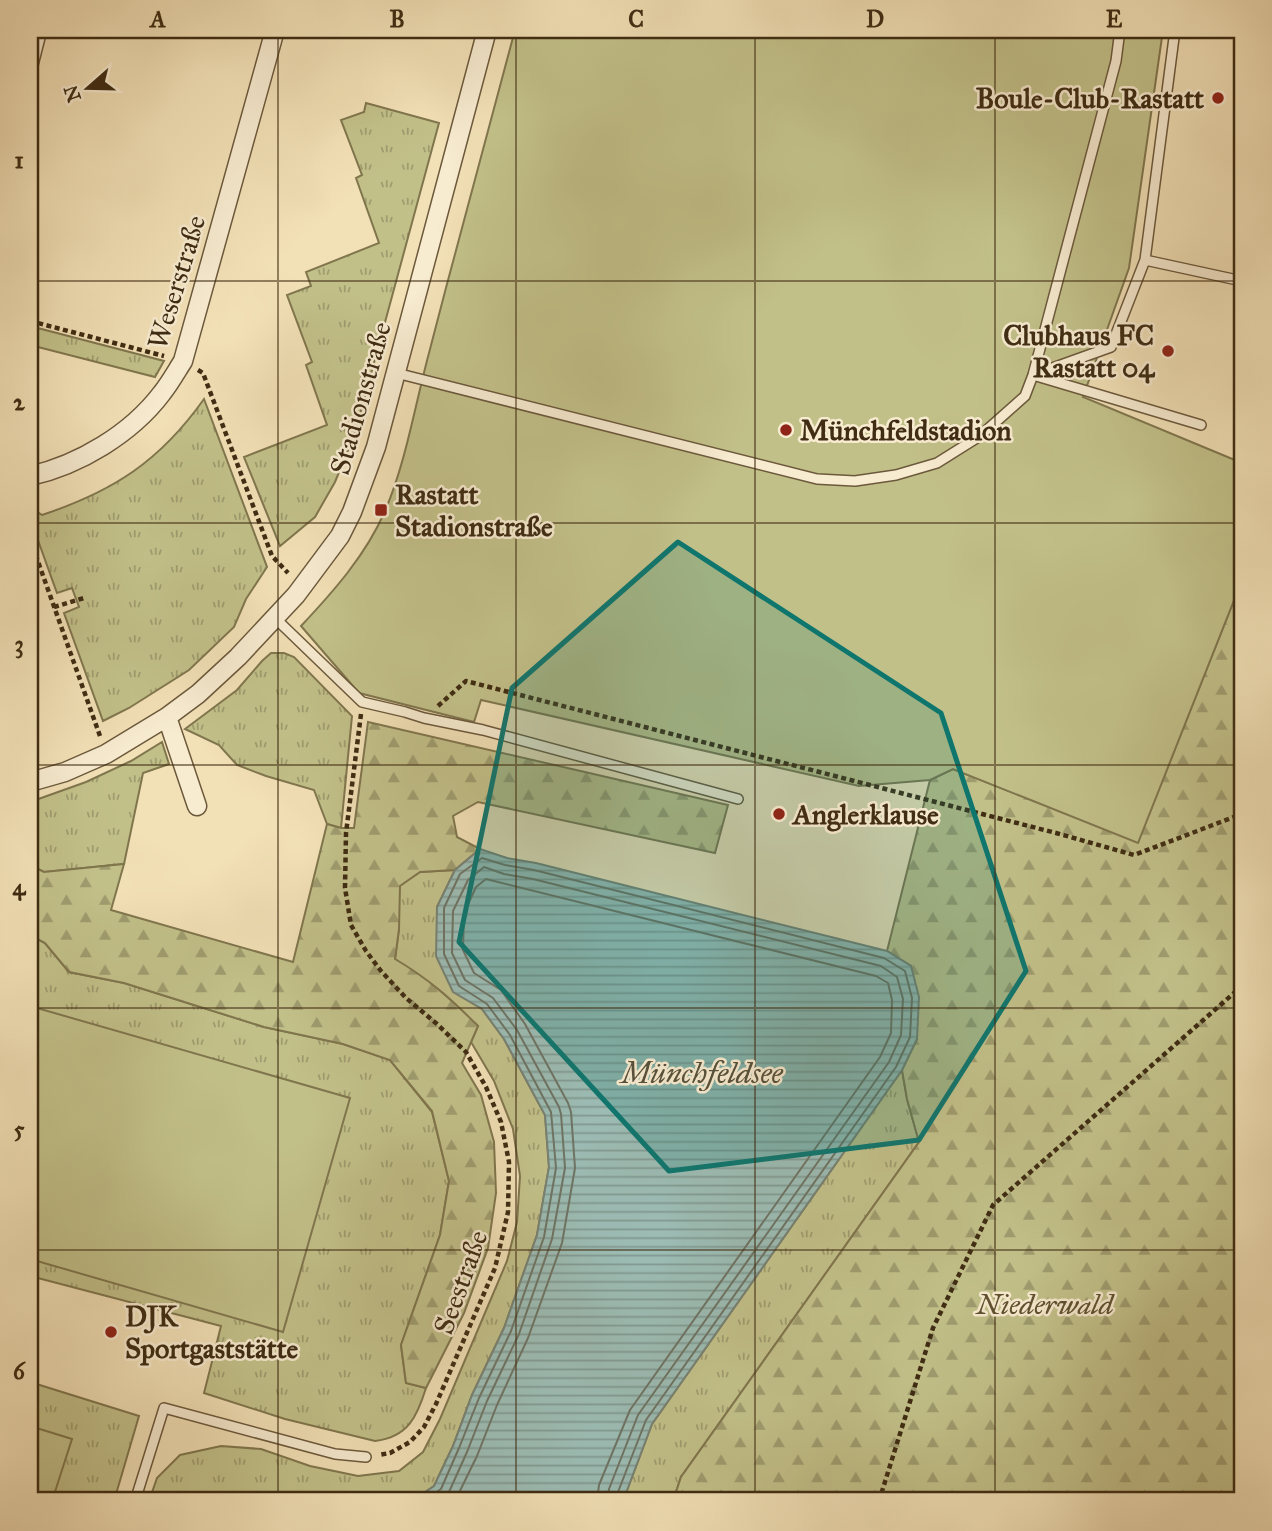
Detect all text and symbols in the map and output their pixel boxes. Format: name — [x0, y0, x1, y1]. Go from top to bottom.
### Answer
text: A — [148, 5, 166, 33]
text: B — [389, 5, 405, 33]
text: C — [628, 5, 644, 33]
text: D — [866, 5, 884, 33]
text: E — [1106, 5, 1123, 33]
north arrow — [52, 52, 122, 122]
place label: Boule-Club-Rastatt — [976, 81, 1204, 116]
text: N — [59, 82, 86, 105]
marker: Boule-Club-Rastatt — [1210, 90, 1226, 106]
text: 1 — [14, 146, 24, 174]
street label: Weserstraße — [140, 211, 213, 353]
street label: Stadionstraße — [322, 318, 399, 479]
place label: Clubhaus FC Rastatt 04 — [1003, 318, 1155, 385]
marker: Clubhaus FC Rastatt 04 — [1160, 343, 1176, 359]
text: 2 — [13, 388, 25, 416]
place label: Münchfeldstadion — [800, 413, 1011, 448]
marker: Münchfeldstadion — [778, 422, 794, 438]
place label: Rastatt Stadionstraße — [395, 477, 553, 544]
marker: Rastatt Stadionstraße — [373, 502, 389, 518]
text: 3 — [14, 630, 24, 659]
place label: Anglerklause — [791, 797, 939, 832]
marker: Anglerklause — [771, 806, 787, 822]
text: 4 — [13, 873, 27, 901]
water label: Münchfeldsee — [618, 1055, 784, 1091]
text: 5 — [14, 1115, 25, 1143]
street label: Seestraße — [426, 1225, 495, 1339]
park label: Niederwald — [975, 1287, 1116, 1322]
place label: DJK Sportgaststätte — [125, 1299, 299, 1366]
marker: DJK Sportgaststätte — [103, 1324, 119, 1340]
text: 6 — [13, 1357, 26, 1385]

